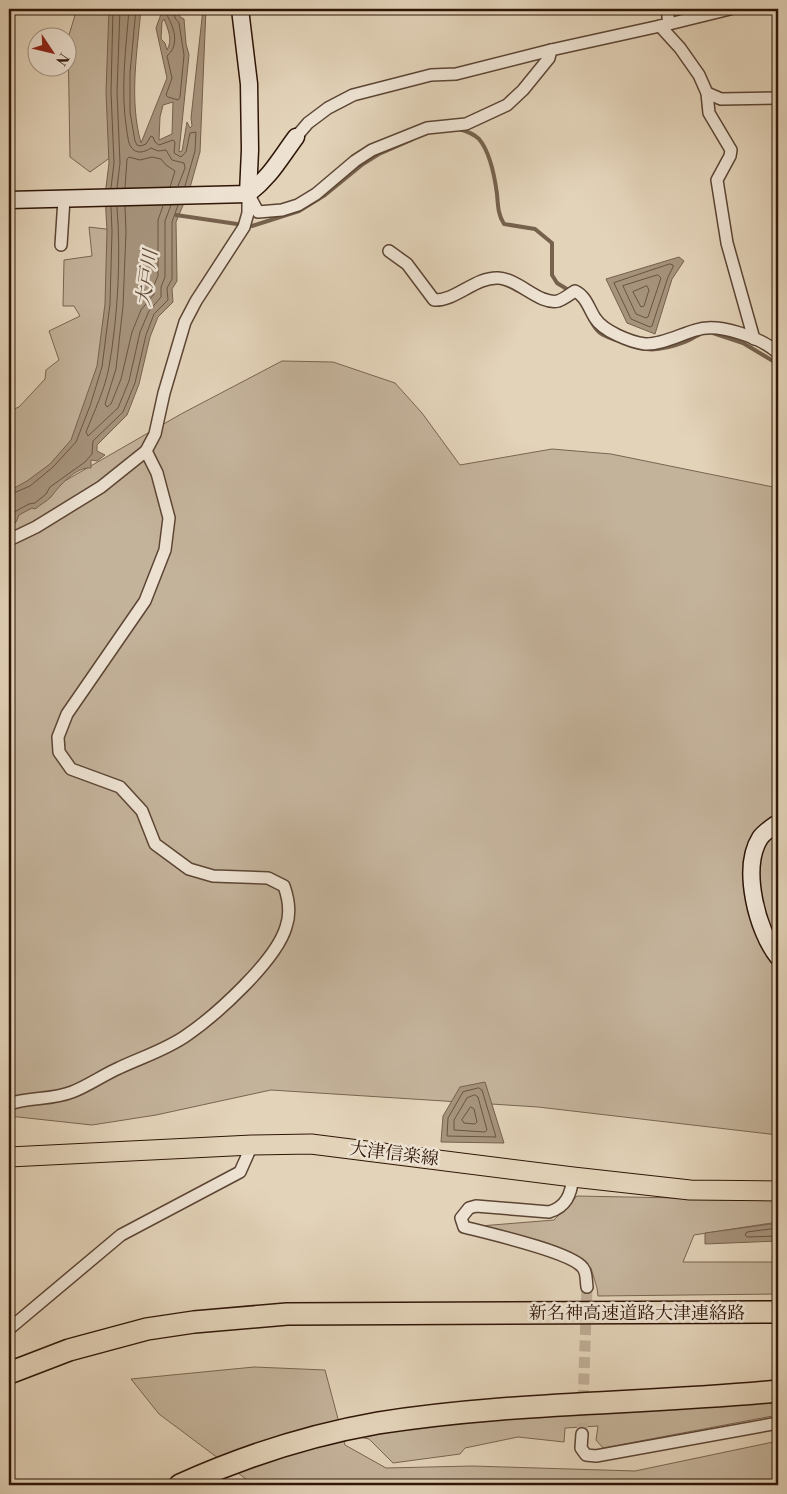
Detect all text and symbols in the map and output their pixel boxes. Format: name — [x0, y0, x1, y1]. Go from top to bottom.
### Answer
north arrow — [28, 28, 78, 78]
text: N — [51, 49, 72, 69]
water label: 大戸川 — [131, 246, 163, 308]
street label: 大津信楽線 — [348, 1137, 440, 1171]
street label: 新名神高速道路大津連絡路 — [529, 1302, 745, 1325]

